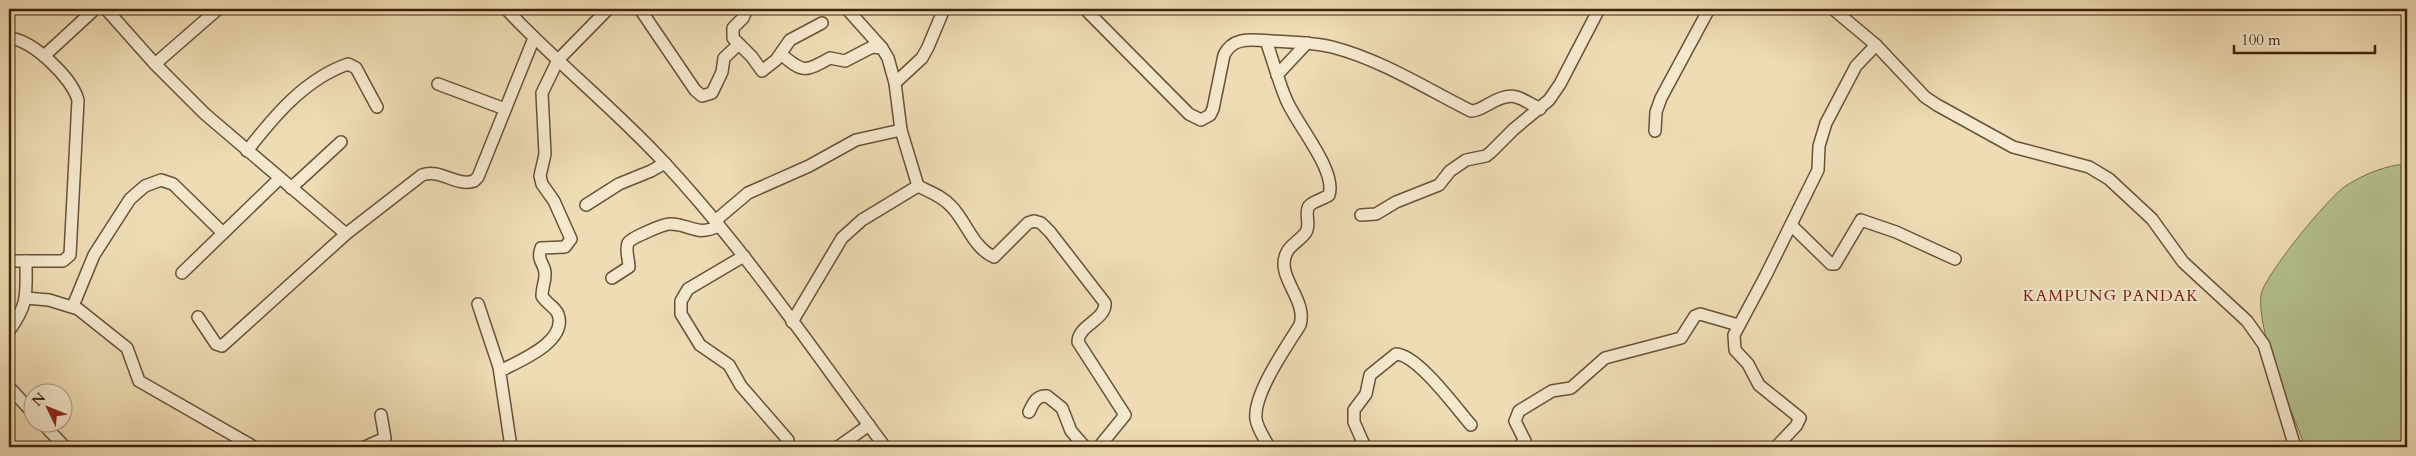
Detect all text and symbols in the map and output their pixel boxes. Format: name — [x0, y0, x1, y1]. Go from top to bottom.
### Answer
scale bar — [2234, 22, 2375, 54]
text: 100 m — [2241, 30, 2281, 50]
district label: KAMPUNG PANDAK — [2023, 285, 2199, 307]
north arrow — [22, 384, 72, 434]
text: N — [28, 389, 50, 410]

